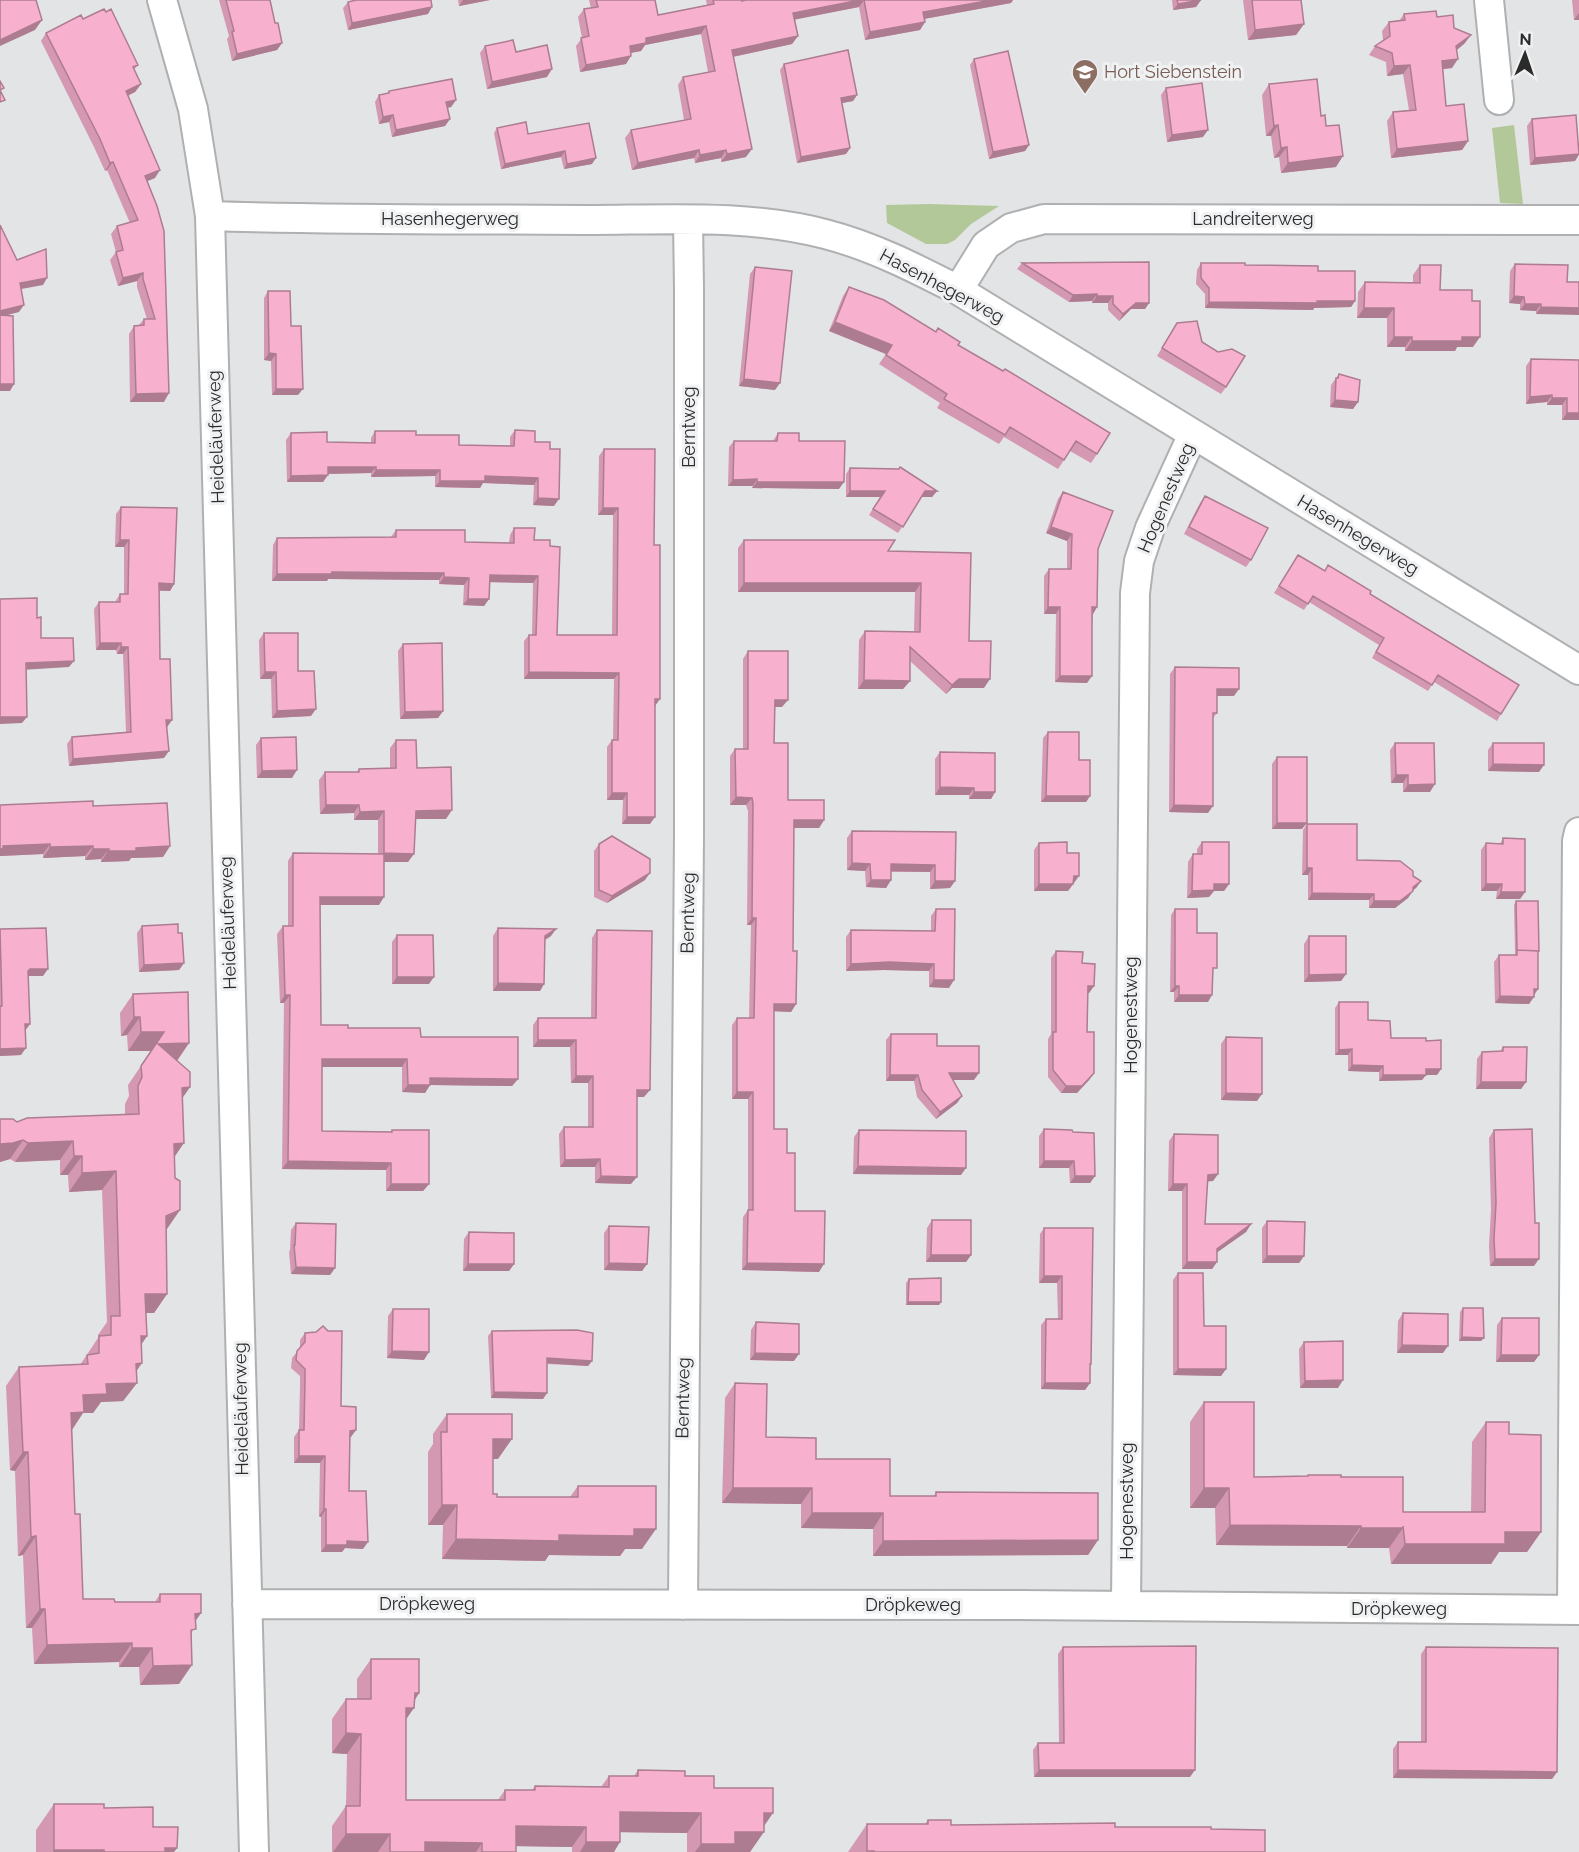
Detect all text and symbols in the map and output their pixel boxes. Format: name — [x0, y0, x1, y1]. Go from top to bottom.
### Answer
north arrow — [1495, 24, 1555, 84]
text: N — [1519, 30, 1532, 49]
school or university icon: Hort Siebenstein — [1070, 57, 1100, 95]
place label: Hort Siebenstein — [1104, 61, 1242, 82]
street label: Hasenhegerweg — [381, 208, 519, 229]
street label: Landreiterweg — [1192, 208, 1314, 229]
street label: Hasenhegerweg — [876, 244, 1008, 327]
street label: Heideläuferweg — [203, 370, 228, 504]
street label: Berntweg — [678, 386, 699, 468]
street label: Hogenestweg — [1133, 440, 1198, 556]
street label: Hasenhegerweg — [1294, 490, 1423, 579]
street label: Heideläuferweg — [215, 856, 240, 990]
street label: Berntweg — [676, 872, 699, 954]
street label: Hogenestweg — [1120, 956, 1141, 1074]
street label: Heideläuferweg — [229, 1342, 252, 1476]
street label: Berntweg — [671, 1357, 694, 1439]
street label: Hogenestweg — [1116, 1442, 1137, 1560]
street label: Dröpkeweg — [379, 1593, 475, 1614]
street label: Dröpkeweg — [865, 1594, 961, 1615]
street label: Dröpkeweg — [1351, 1598, 1447, 1619]

